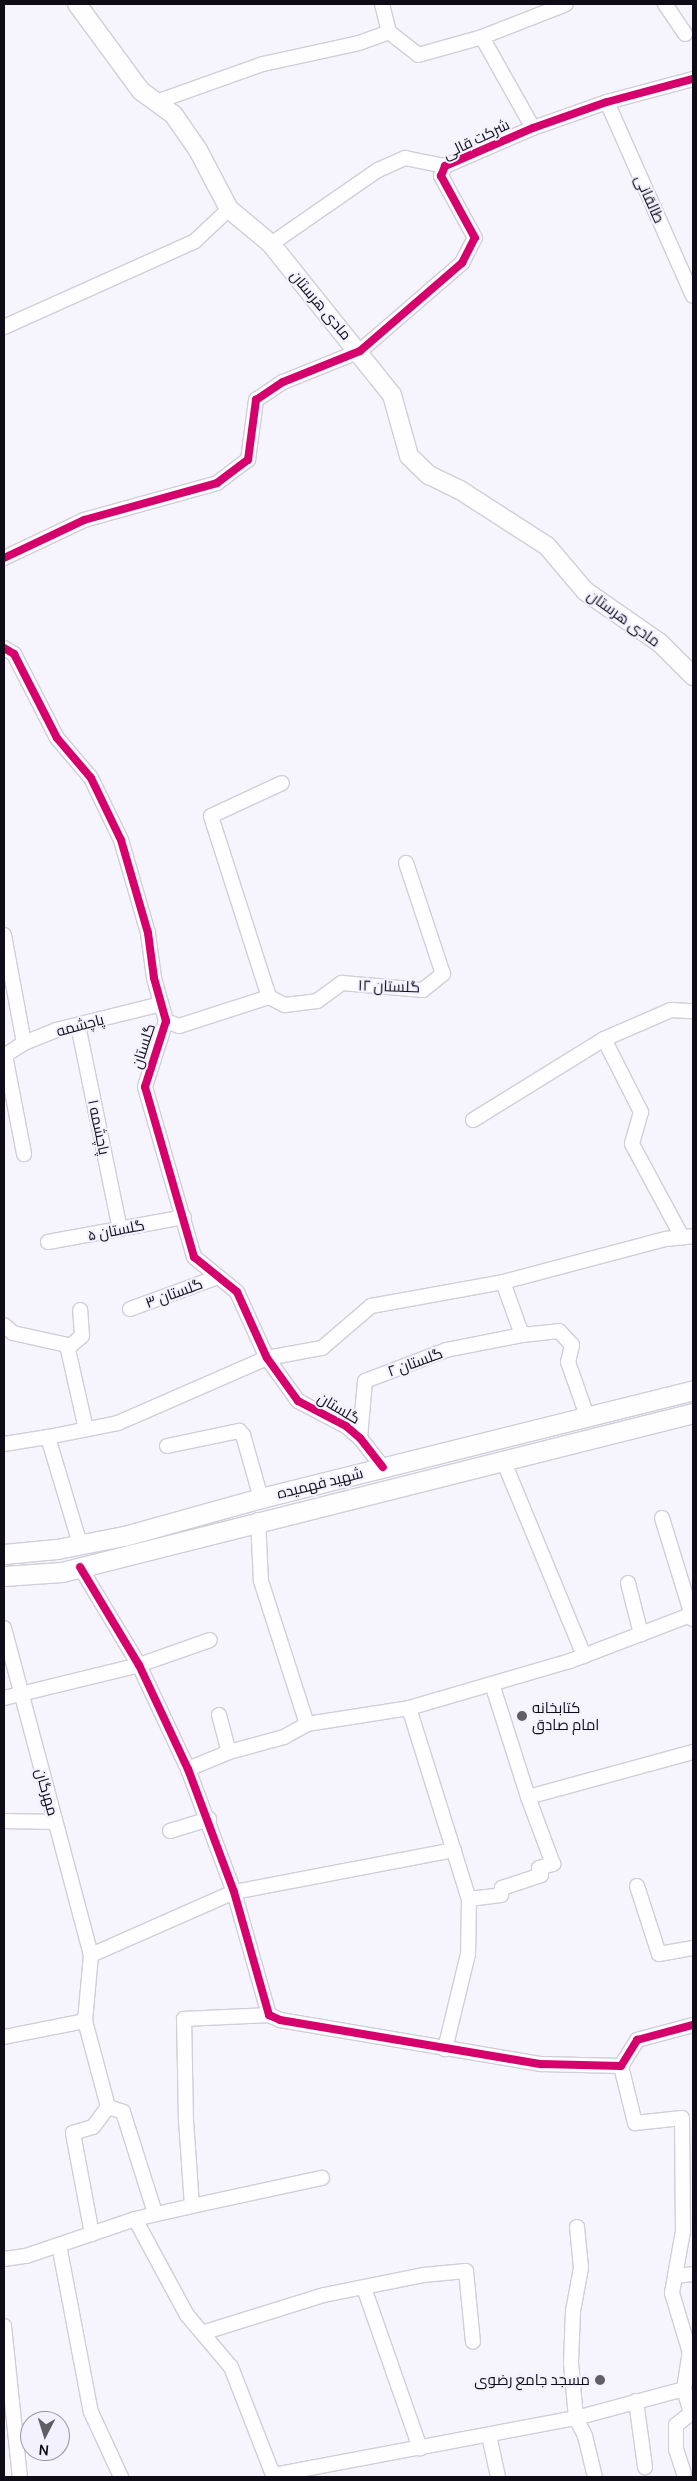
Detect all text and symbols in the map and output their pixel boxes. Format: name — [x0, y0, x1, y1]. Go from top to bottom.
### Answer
street label: شرکت قالی — [440, 115, 512, 163]
street label: طالقانی — [631, 172, 669, 226]
street label: مادی هرستان — [287, 267, 355, 343]
street label: مادی هرستان — [584, 586, 664, 650]
street label: گلستان ۱۲ — [358, 976, 420, 996]
street label: پاچشمه — [54, 1010, 106, 1040]
street label: گلستان — [127, 1021, 159, 1071]
street label: پاچشمه ۱ — [84, 1098, 114, 1156]
street label: گلستان ۵ — [86, 1216, 146, 1244]
street label: گلستان ۳ — [143, 1274, 205, 1312]
street label: گلستان ۲ — [385, 1344, 445, 1380]
street label: گلستان — [314, 1388, 364, 1428]
street label: شهید فهمیده — [275, 1464, 365, 1502]
place label: کتابخانه امام صادق — [532, 1698, 599, 1733]
marker: کتابخانه امام صادق — [516, 1710, 528, 1722]
street label: مهرگان — [32, 1766, 62, 1818]
place label: مسجد جامع رضوی — [474, 2371, 590, 2389]
marker: مسجد جامع رضوی — [594, 2374, 606, 2386]
north arrow — [20, 2411, 70, 2461]
text: N — [38, 2441, 50, 2460]

